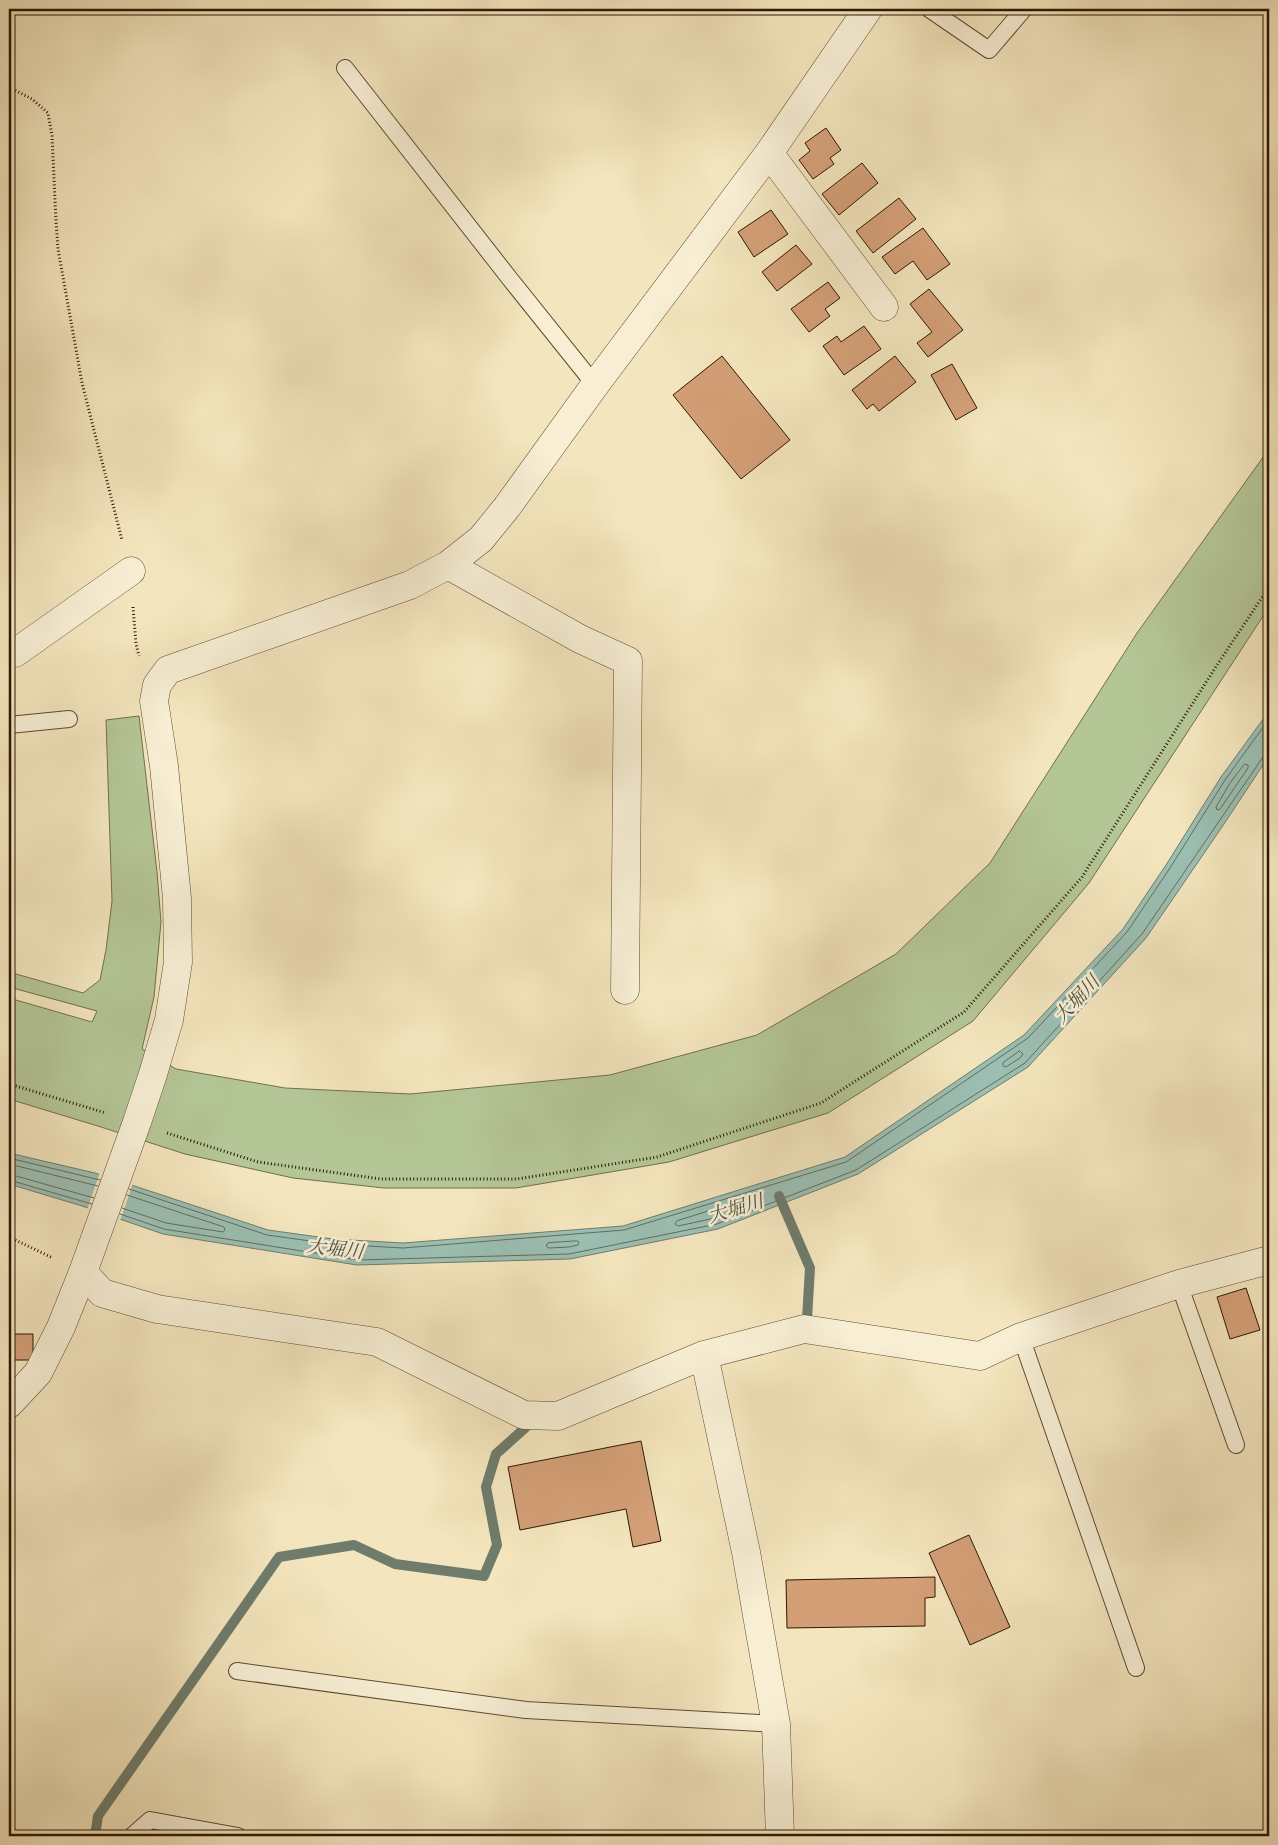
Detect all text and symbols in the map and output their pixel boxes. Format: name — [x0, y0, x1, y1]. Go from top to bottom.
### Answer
water label: 大堀川 — [1050, 971, 1106, 1028]
water label: 大堀川 — [705, 1190, 768, 1228]
water label: 大堀川 — [305, 1236, 366, 1264]

